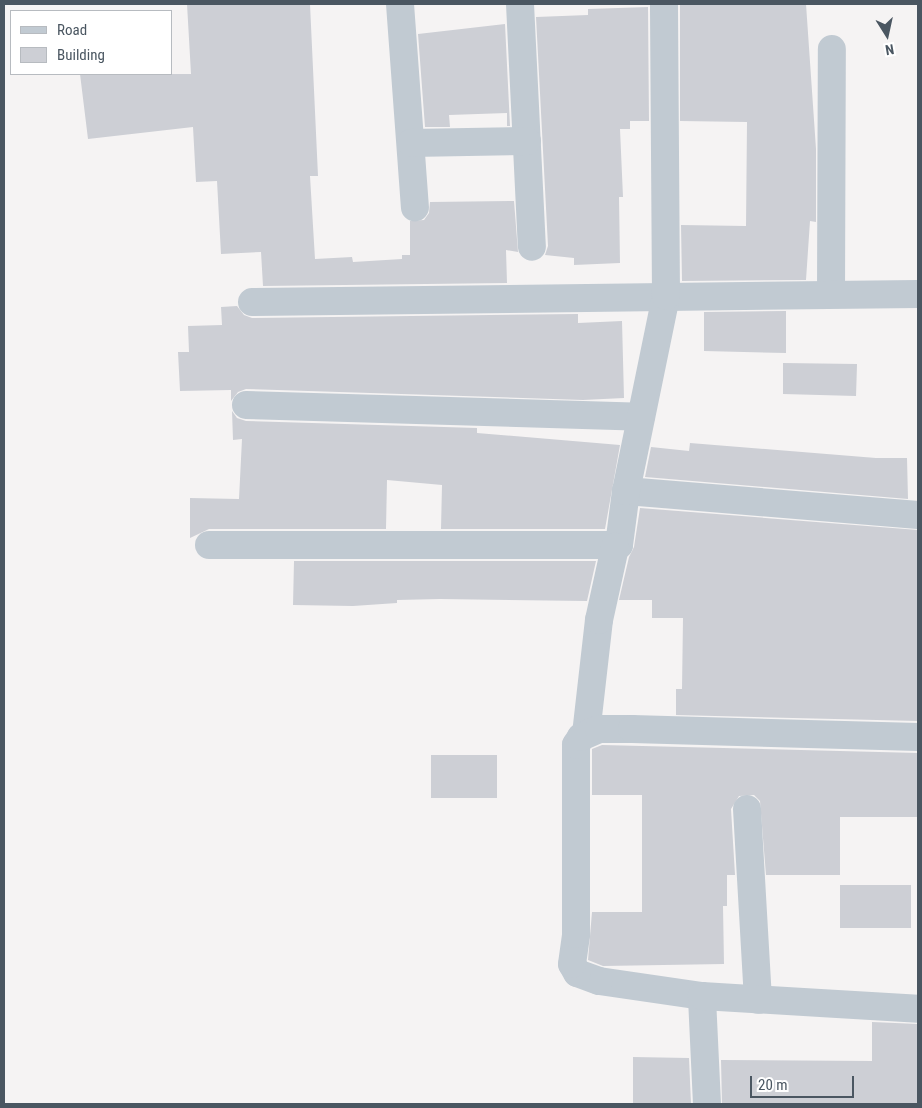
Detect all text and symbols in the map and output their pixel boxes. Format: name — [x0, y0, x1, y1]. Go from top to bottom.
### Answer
legend — [10, 10, 172, 75]
north arrow — [862, 10, 912, 60]
text: Road — [57, 21, 87, 39]
text: N — [884, 41, 895, 58]
text: Building — [57, 46, 105, 64]
scale bar — [752, 1066, 856, 1098]
text: 20 m — [758, 1076, 788, 1094]

